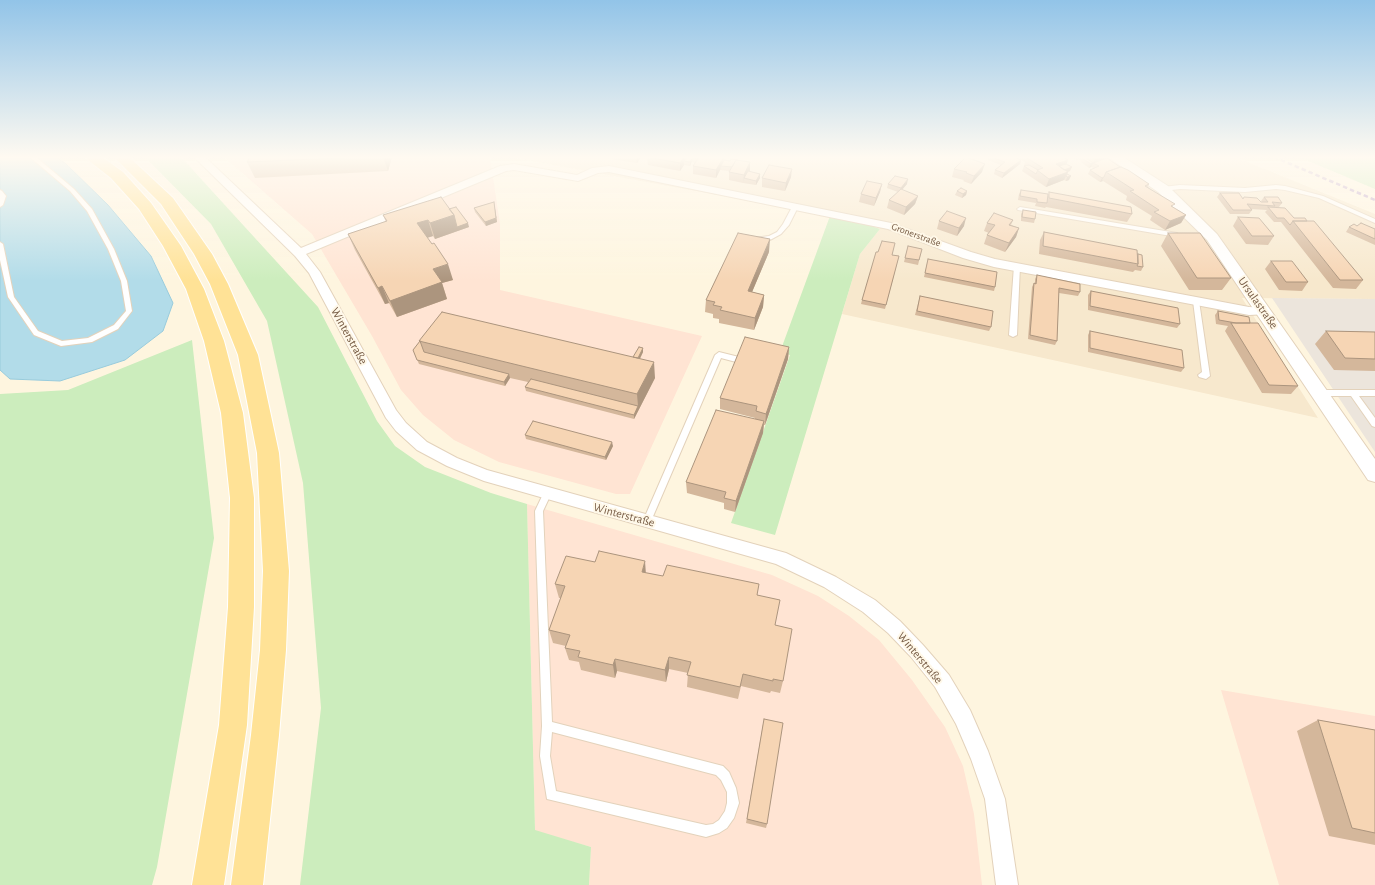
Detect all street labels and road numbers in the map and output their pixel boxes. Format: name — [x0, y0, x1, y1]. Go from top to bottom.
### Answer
street label: Gronerstraße — [890, 221, 942, 249]
street label: Ursulastraße — [1235, 274, 1281, 332]
street label: Winterstraße — [328, 305, 370, 367]
street label: Winterstraße — [592, 500, 656, 530]
street label: Winterstraße — [894, 629, 946, 687]

